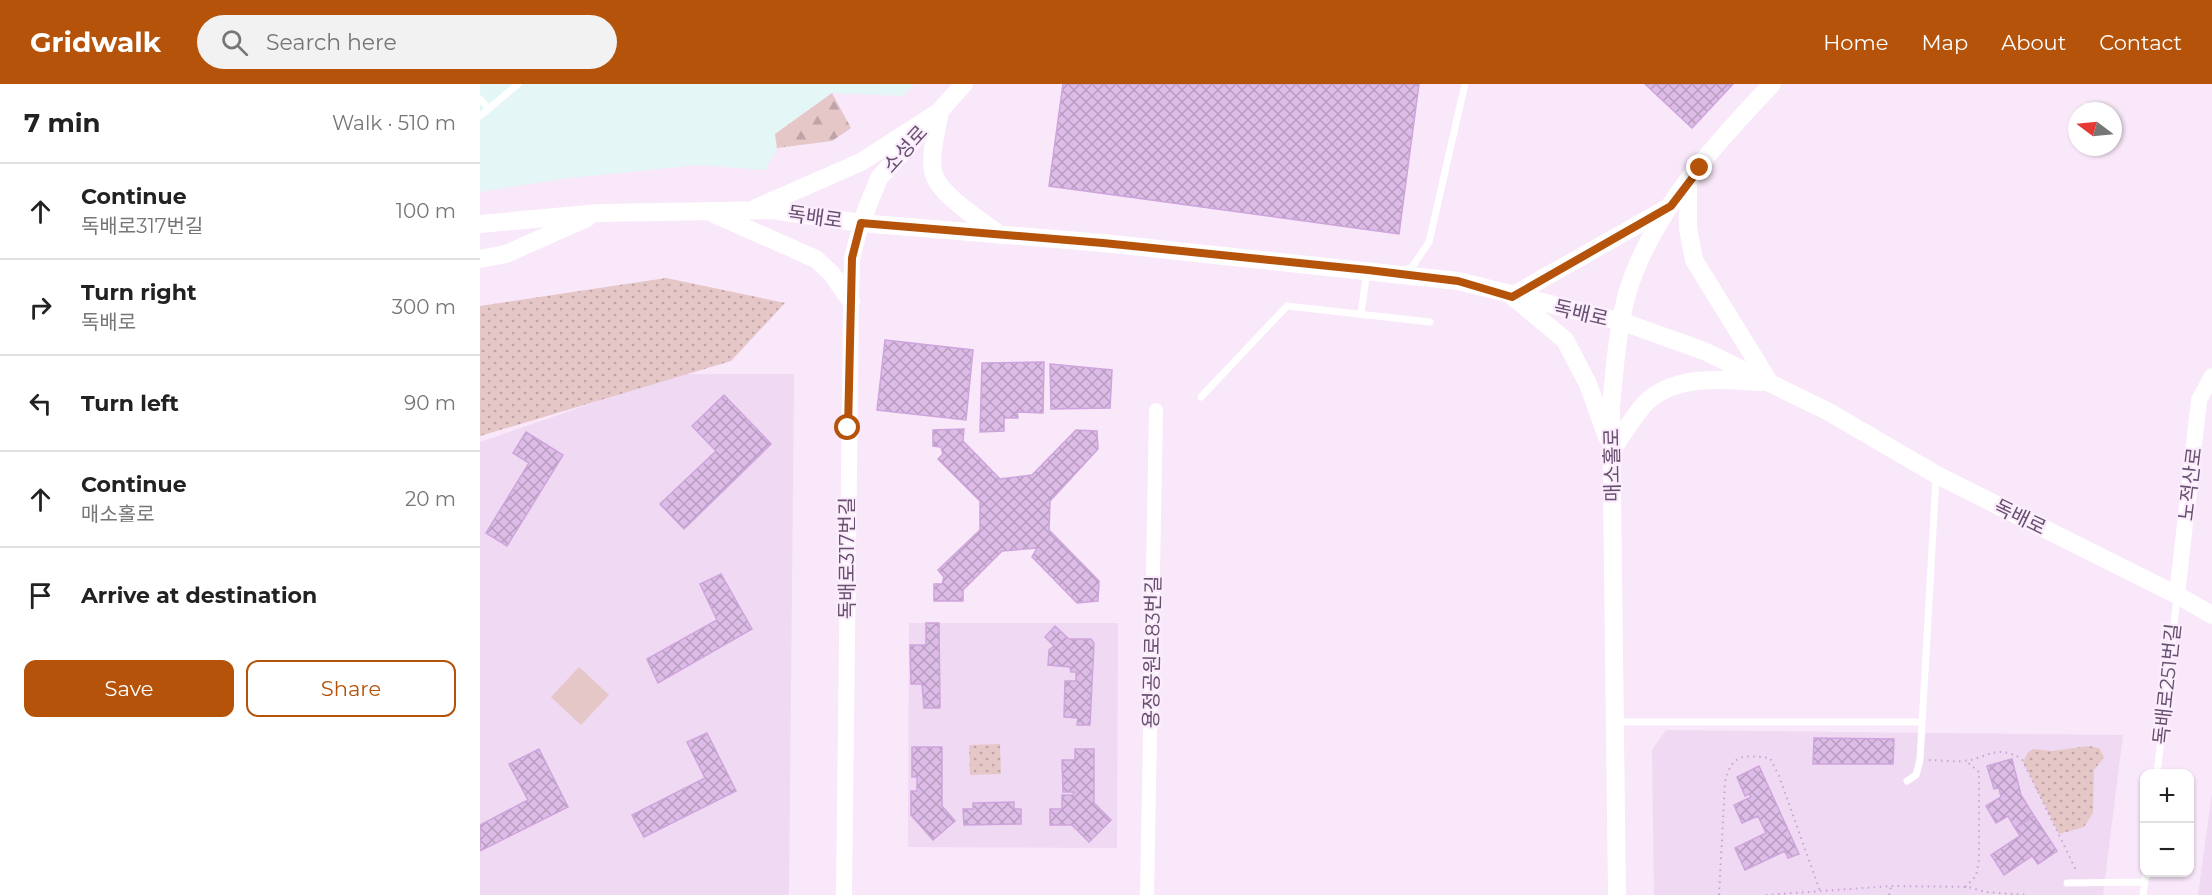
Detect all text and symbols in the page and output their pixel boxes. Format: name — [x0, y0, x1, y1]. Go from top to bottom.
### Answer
search box — [197, 15, 617, 69]
text: Gridwalk — [30, 25, 161, 59]
icon: search — [218, 26, 251, 59]
text: Search here — [266, 29, 397, 56]
text: Home — [1823, 30, 1888, 55]
text: Map — [1921, 30, 1968, 55]
text: About — [2001, 30, 2066, 55]
text: Contact — [2099, 30, 2182, 55]
north arrow — [2068, 102, 2122, 156]
text: 7 min — [24, 107, 101, 139]
text: Walk · 510 m — [332, 111, 456, 135]
street label: 소성로 — [878, 120, 932, 178]
route end — [1686, 154, 1712, 180]
text: Continue — [81, 183, 187, 210]
icon: ahead — [24, 195, 57, 228]
text: 100 m — [396, 199, 456, 223]
street label: 독배로 — [786, 201, 844, 233]
text: 독배로317번길 — [81, 214, 203, 238]
text: Turn right — [81, 279, 196, 306]
icon: right — [24, 291, 57, 324]
text: 300 m — [392, 295, 456, 319]
street label: 독배로 — [1551, 295, 1611, 331]
text: 독배로 — [81, 310, 136, 334]
icon: left — [24, 387, 57, 420]
text: Turn left — [81, 390, 179, 417]
text: 90 m — [404, 391, 456, 415]
route start — [834, 414, 860, 440]
street label: 매소홀로 — [1599, 428, 1625, 502]
street label: 노적산로 — [2174, 446, 2206, 522]
text: Continue — [81, 471, 187, 498]
icon: ahead — [24, 483, 57, 516]
text: 20 m — [405, 487, 456, 511]
street label: 독배로 — [1990, 494, 2050, 540]
street label: 독배로317번길 — [835, 497, 859, 619]
text: 매소홀로 — [81, 502, 155, 526]
street label: 용정공원로83번길 — [1139, 575, 1165, 729]
icon: arrive — [24, 579, 57, 612]
text: Arrive at destination — [81, 582, 317, 609]
street label: 독배로251번길 — [2149, 622, 2185, 746]
button: Save — [24, 660, 234, 717]
button: Share — [246, 660, 456, 717]
map controls — [2140, 769, 2194, 877]
button: + — [2140, 769, 2194, 823]
button: − — [2140, 823, 2194, 877]

